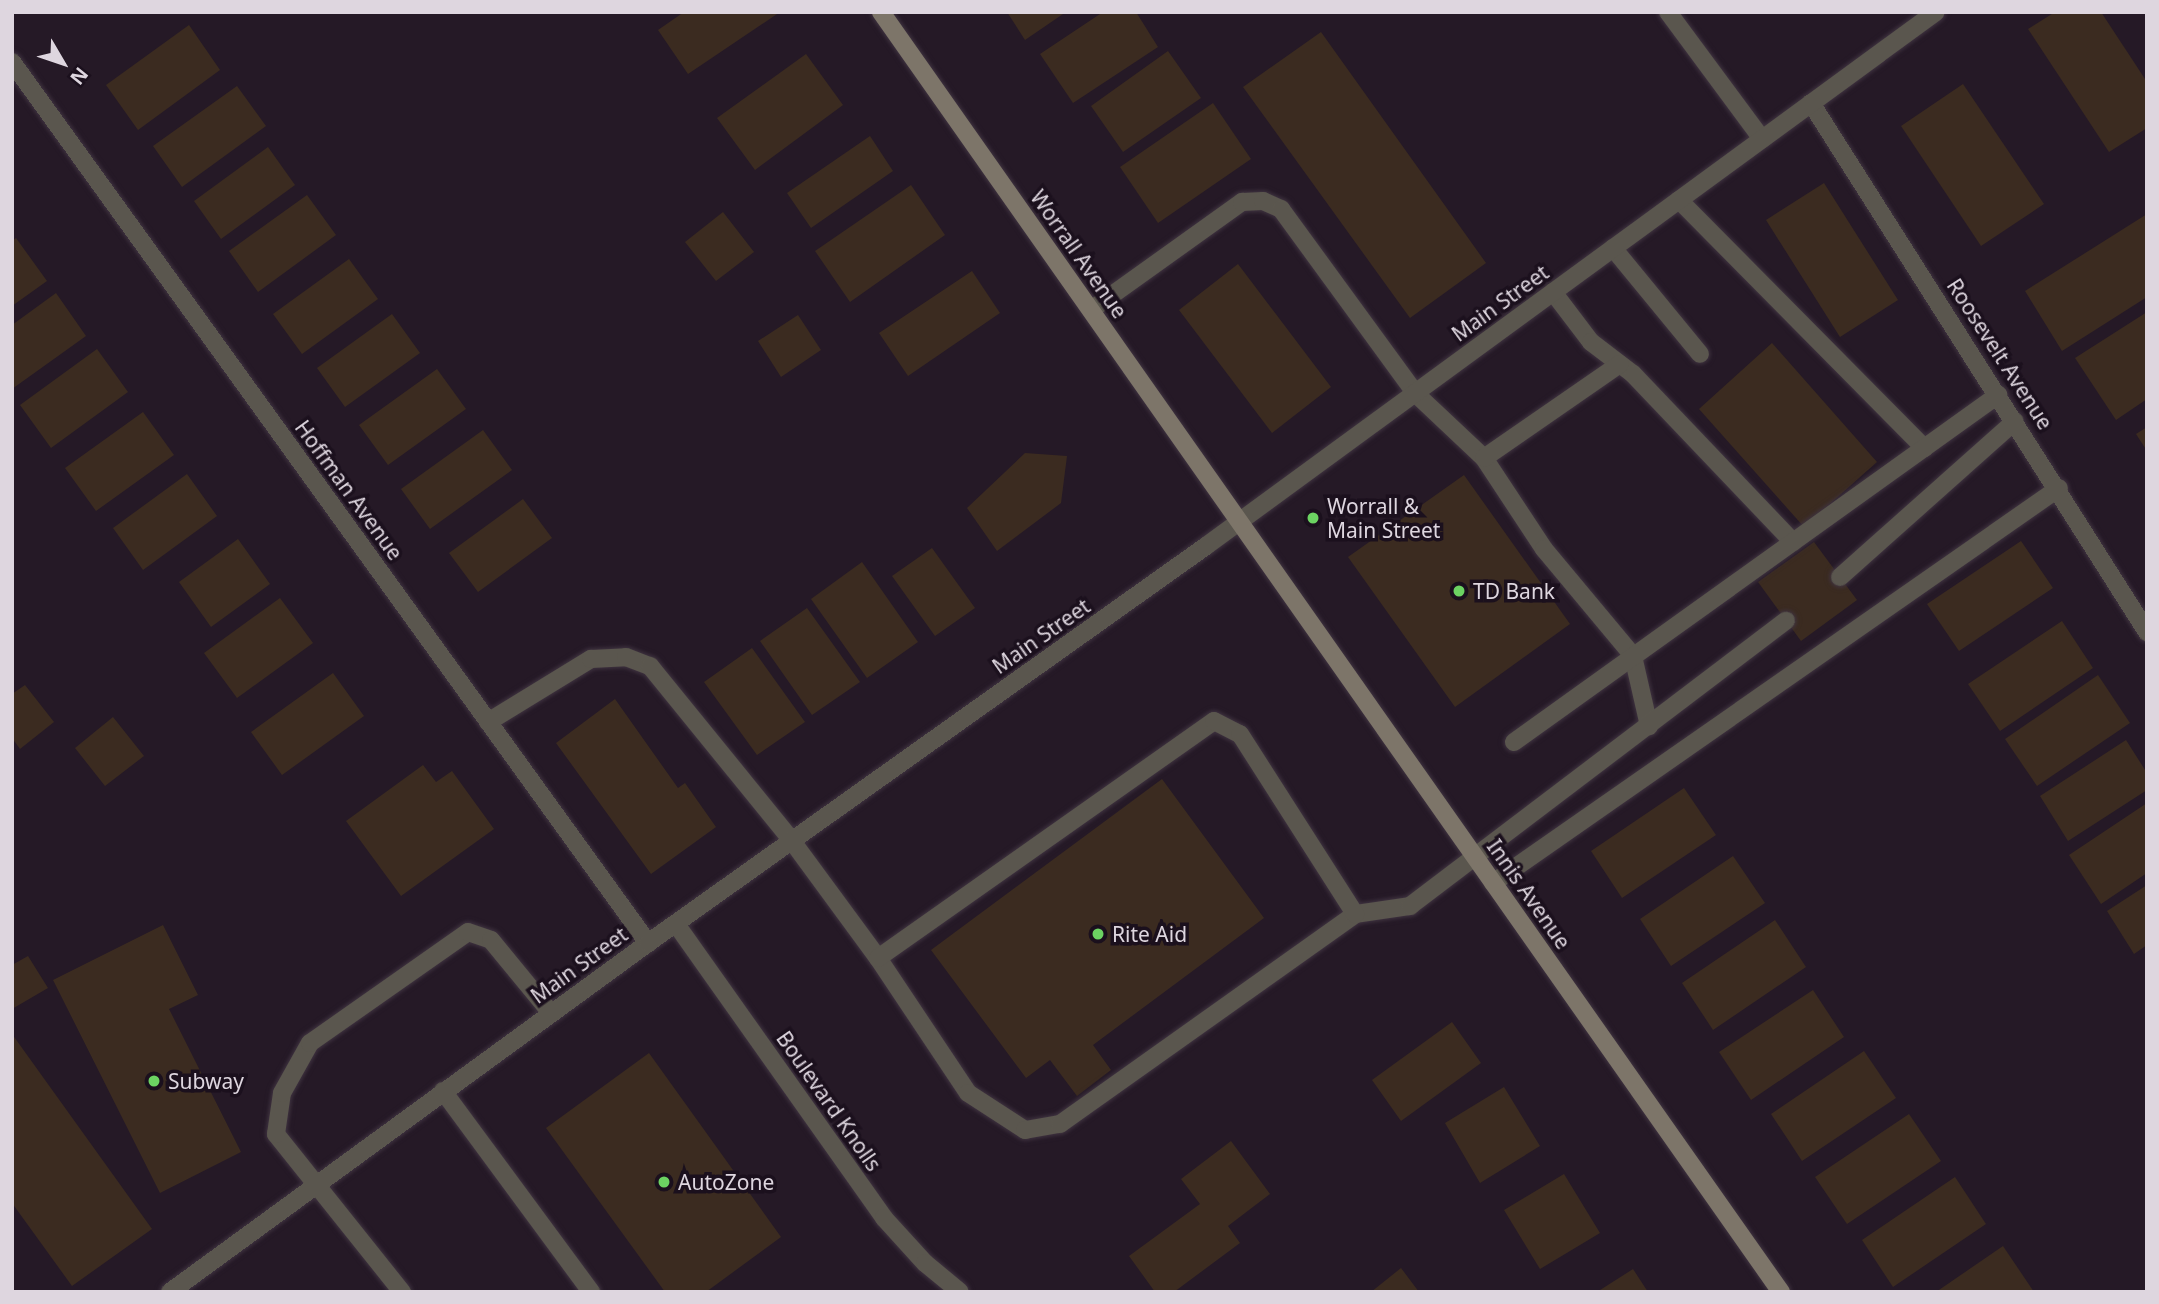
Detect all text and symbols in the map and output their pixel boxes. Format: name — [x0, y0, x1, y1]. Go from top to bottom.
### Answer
north arrow — [28, 28, 98, 98]
text: N — [64, 62, 94, 90]
street label: Worrall Avenue — [1026, 185, 1132, 323]
street label: Main Street — [1447, 260, 1553, 346]
street label: Roosevelt Avenue — [1942, 274, 2058, 434]
street label: Hoffman Avenue — [290, 415, 408, 565]
place label: Worrall & Main Street — [1327, 493, 1440, 543]
marker: Worrall & Main Street — [1305, 510, 1321, 526]
place label: TD Bank — [1473, 578, 1555, 604]
marker: TD Bank — [1451, 583, 1467, 599]
street label: Main Street — [987, 593, 1095, 679]
street label: Innis Avenue — [1482, 834, 1576, 954]
place label: Rite Aid — [1112, 921, 1187, 947]
street label: Main Street — [526, 922, 632, 1008]
marker: Rite Aid — [1090, 926, 1106, 942]
street label: Boulevard Knolls — [771, 1026, 887, 1176]
place label: Subway — [168, 1068, 244, 1094]
marker: Subway — [146, 1073, 162, 1089]
place label: AutoZone — [678, 1169, 774, 1195]
marker: AutoZone — [656, 1174, 672, 1190]

